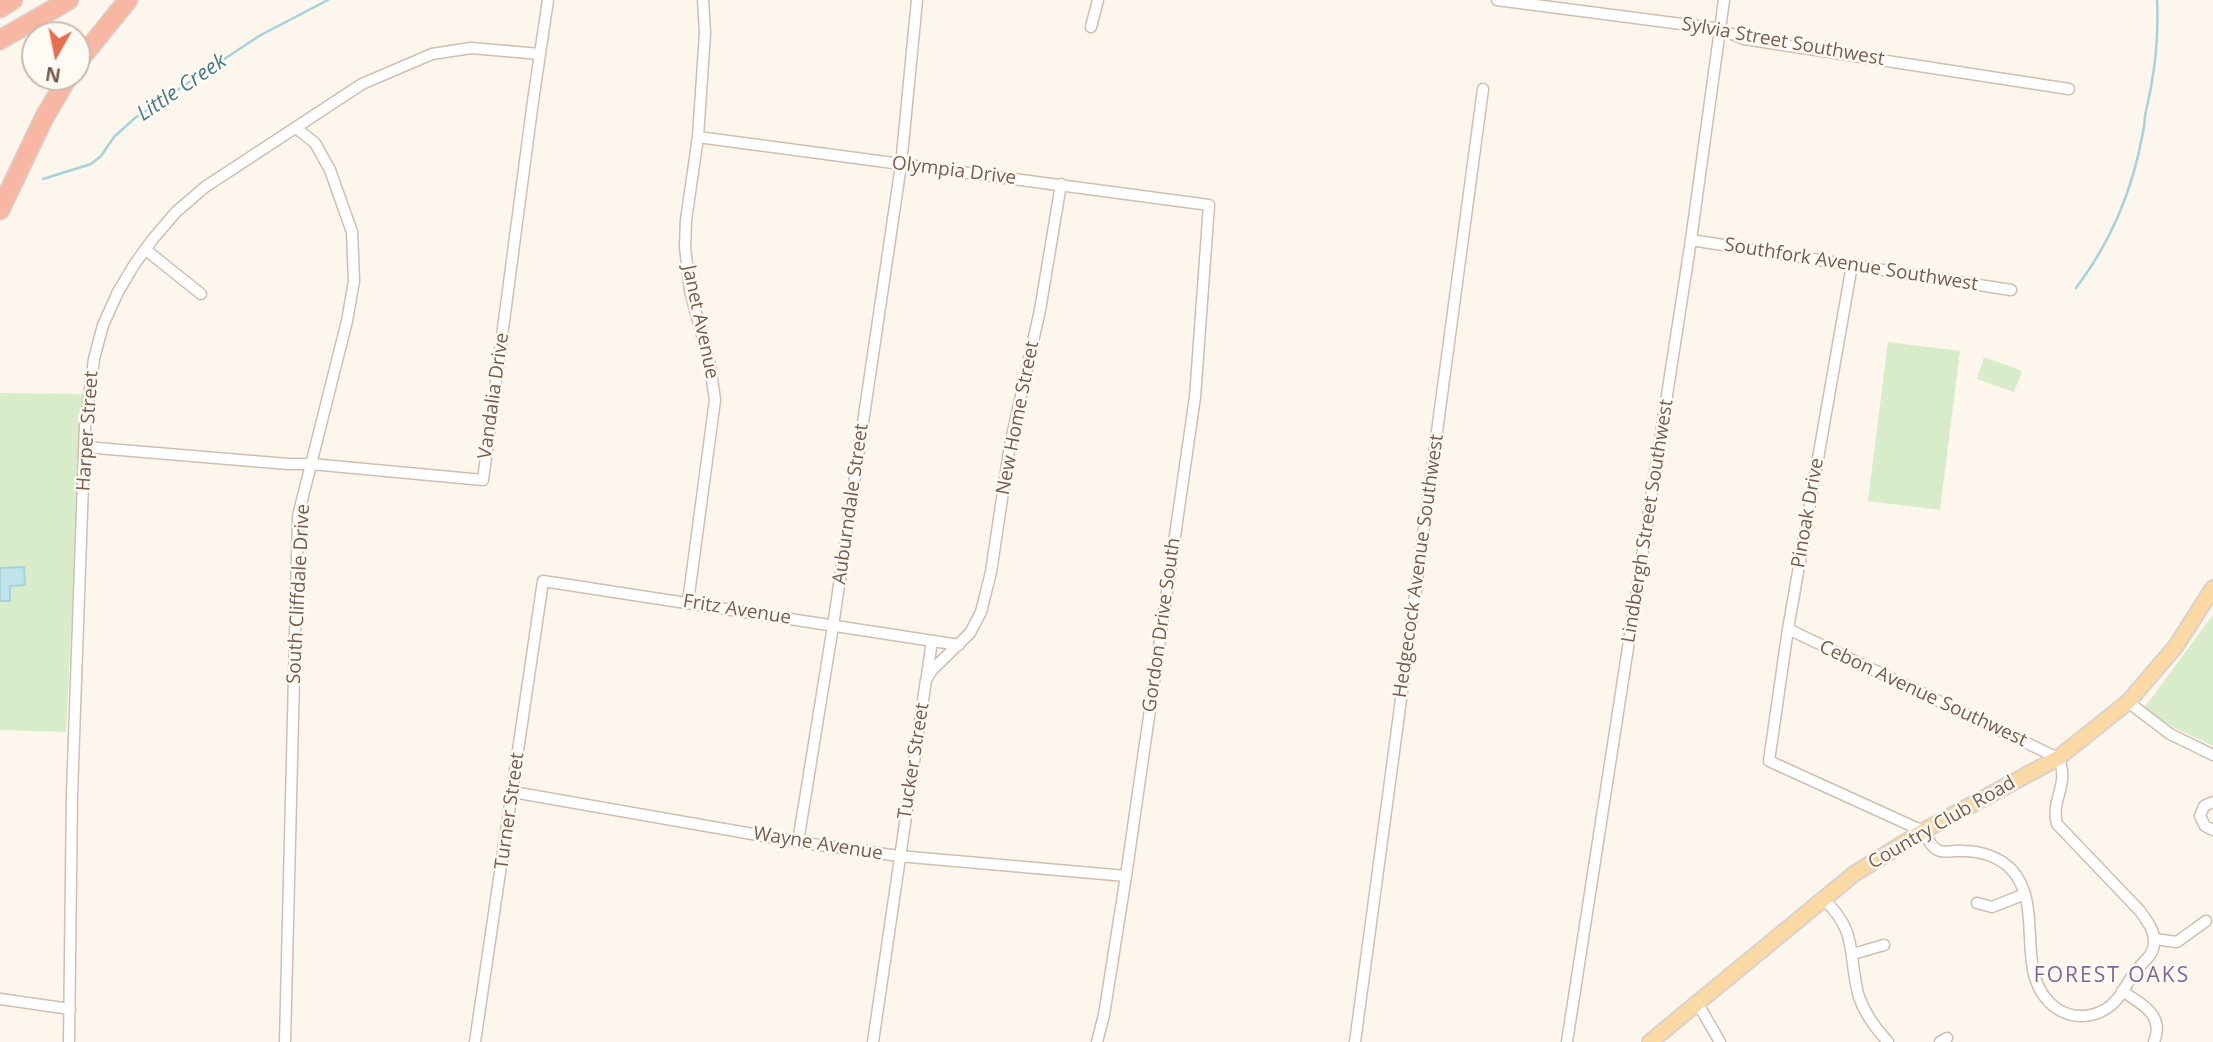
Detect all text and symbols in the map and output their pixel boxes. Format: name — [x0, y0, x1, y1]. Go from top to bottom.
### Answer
street label: Sylvia Street Southwest — [1680, 13, 1886, 71]
north arrow — [21, 21, 91, 91]
water label: Little Creek — [133, 49, 231, 127]
text: N — [43, 61, 63, 89]
street label: Olympia Drive — [891, 152, 1017, 190]
street label: Southfork Avenue Southwest — [1722, 234, 1980, 296]
street label: Janet Avenue — [677, 263, 723, 381]
street label: Vandalia Drive — [474, 331, 514, 461]
street label: New Home Street — [992, 339, 1044, 497]
street label: Harper Street — [72, 370, 104, 492]
street label: Lindbergh Street Southwest — [1617, 398, 1679, 644]
street label: Auburndale Street — [828, 422, 874, 586]
street label: Hedgecock Avenue Southwest — [1389, 433, 1449, 699]
street label: Pinoak Drive — [1787, 456, 1829, 570]
street label: South Cliffdale Drive — [283, 503, 315, 685]
street label: Gordon Drive South — [1138, 536, 1186, 714]
street label: Fritz Avenue — [681, 590, 793, 630]
street label: Cebon Avenue Southwest — [1816, 636, 2030, 752]
street label: Tucker Street — [894, 701, 934, 821]
street label: Turner Street — [491, 751, 529, 871]
street label: Country Club Road — [1864, 772, 2020, 874]
street label: Wayne Avenue — [752, 822, 884, 866]
district label: FOREST OAKS — [2035, 963, 2189, 989]

